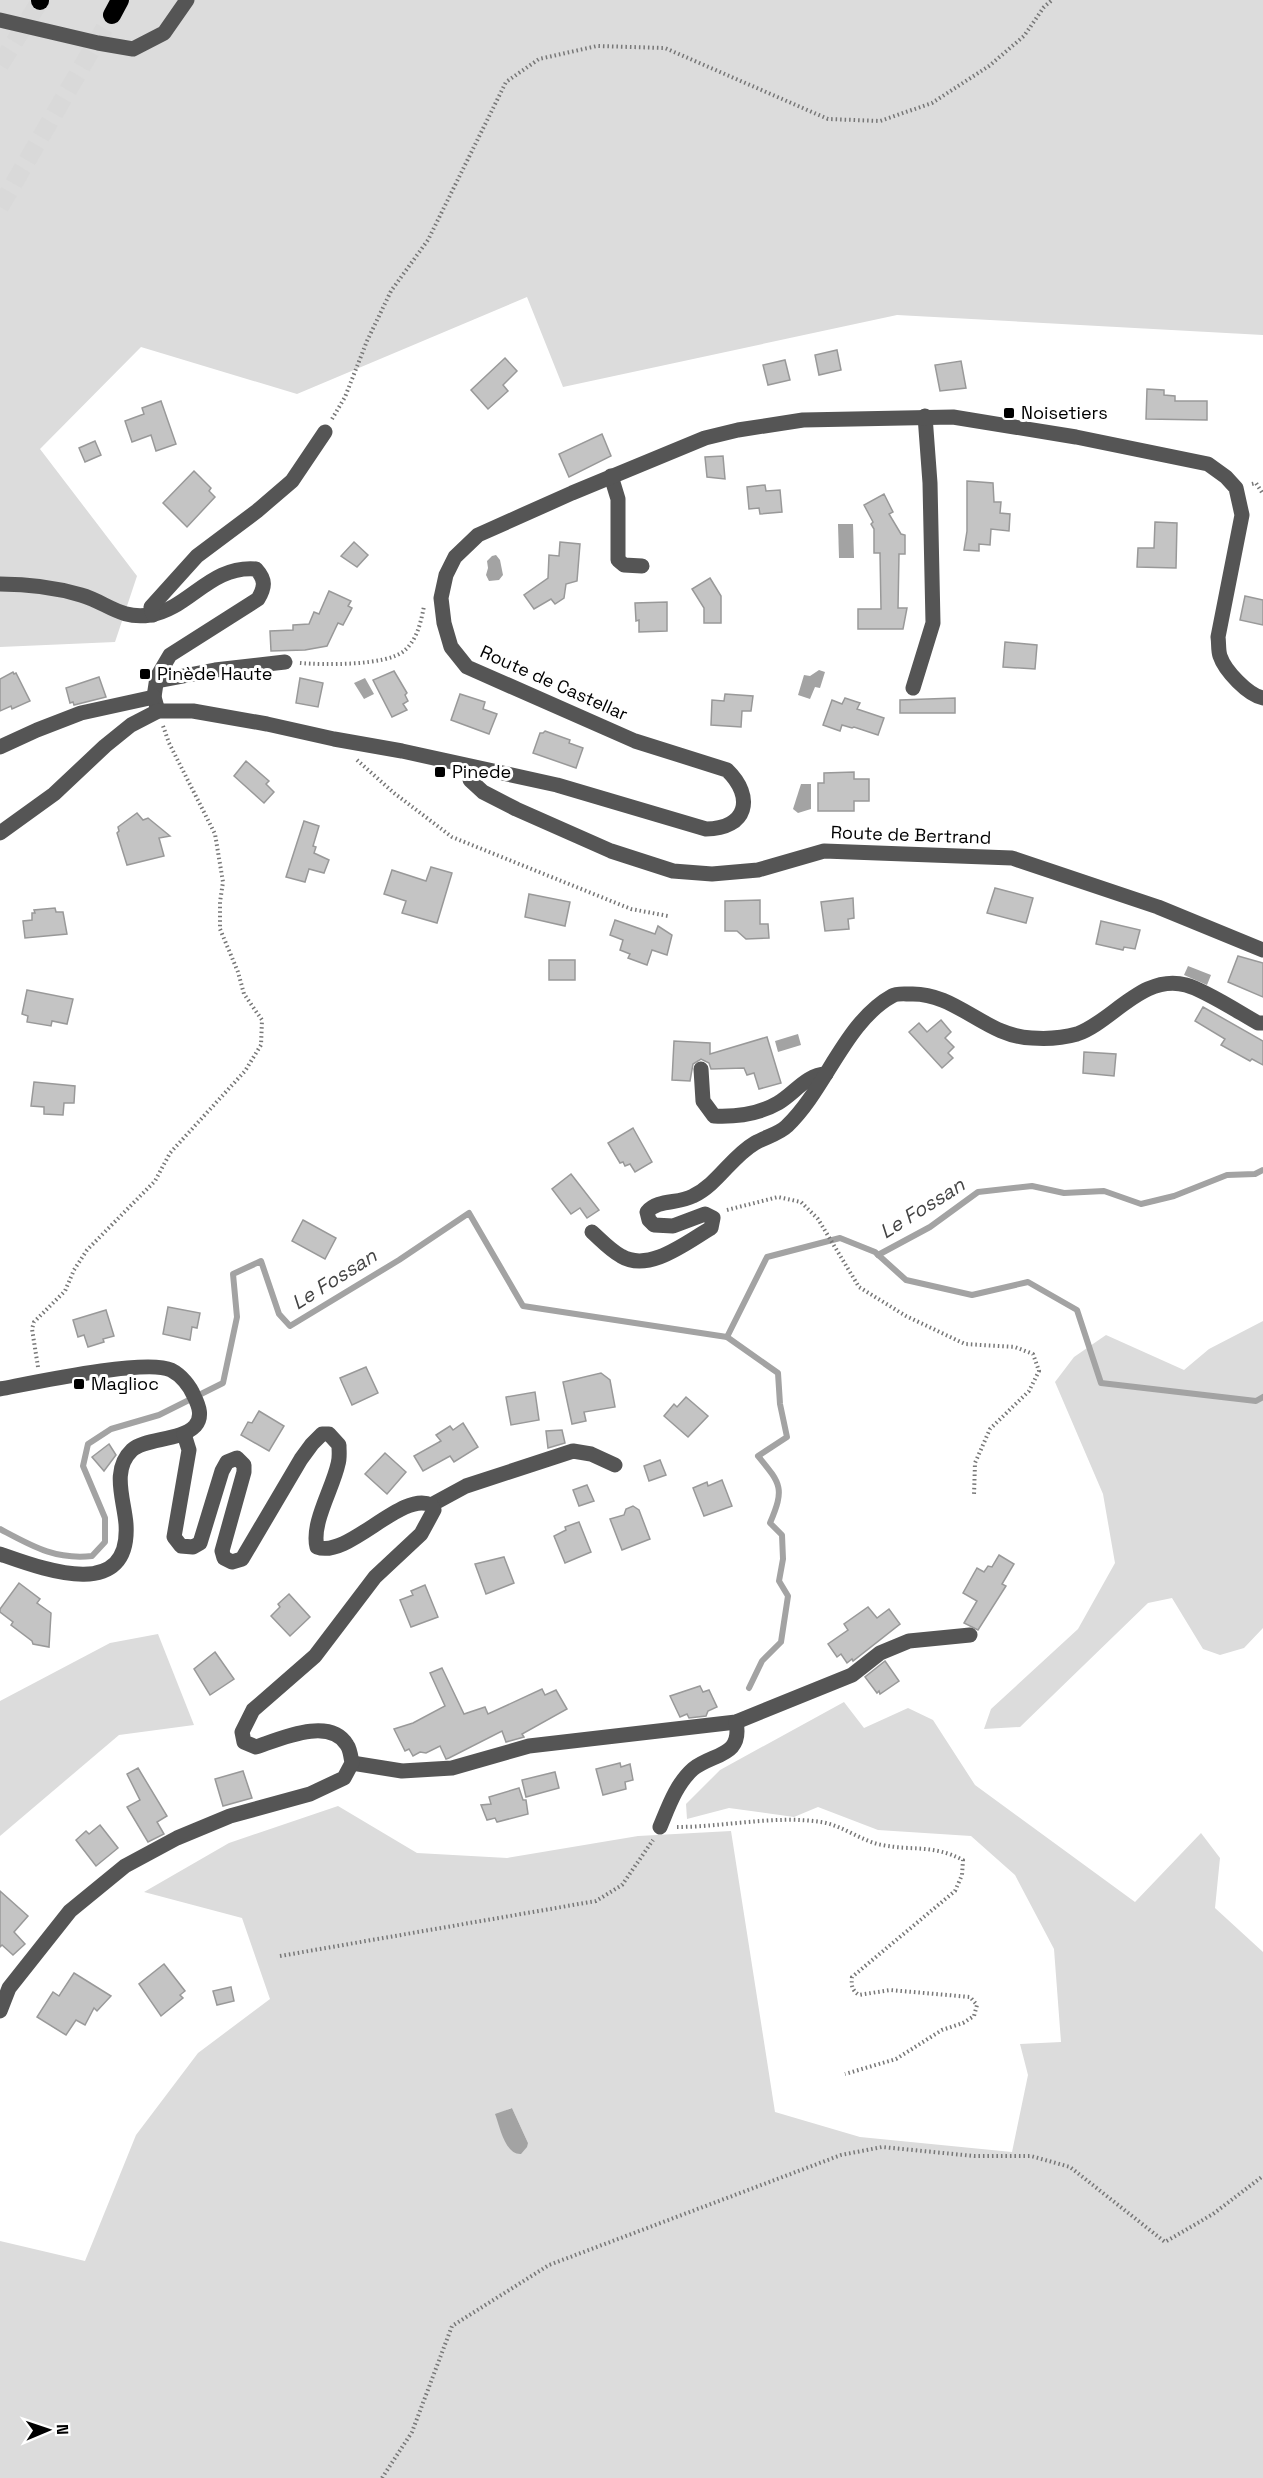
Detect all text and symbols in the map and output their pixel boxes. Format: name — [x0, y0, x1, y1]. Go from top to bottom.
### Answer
place label: Noisetiers — [1021, 401, 1108, 424]
marker: Noisetiers — [1002, 406, 1016, 420]
street label: Route de Castellar — [477, 640, 632, 726]
place label: Pinède Haute — [157, 662, 272, 685]
marker: Pinède Haute — [138, 667, 152, 681]
place label: Pinede — [452, 760, 511, 783]
marker: Pinede — [433, 765, 447, 779]
street label: Route de Bertrand — [830, 820, 992, 849]
water label: Le Fossan — [875, 1171, 970, 1244]
water label: Le Fossan — [287, 1242, 382, 1315]
place label: Maglioc — [91, 1372, 159, 1395]
marker: Maglioc — [72, 1377, 86, 1391]
north arrow — [18, 2400, 78, 2460]
text: N — [52, 2424, 73, 2435]

